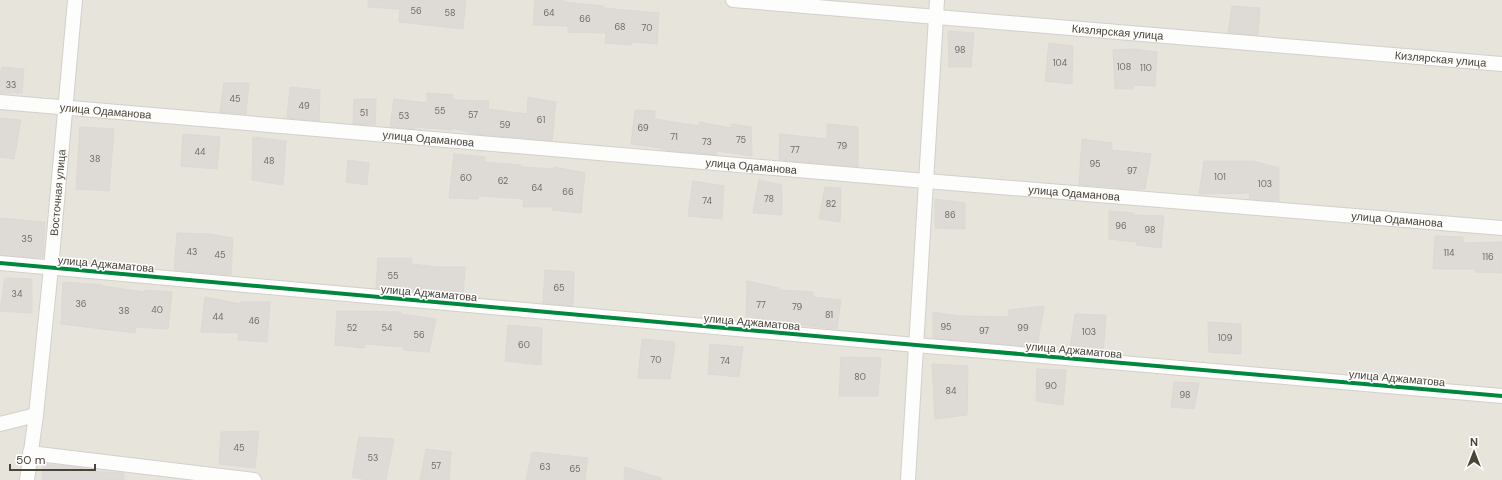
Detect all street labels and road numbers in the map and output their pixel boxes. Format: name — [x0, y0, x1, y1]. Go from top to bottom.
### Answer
street label: Кизлярская улица — [1071, 21, 1165, 43]
street label: Кизлярская улица — [1394, 48, 1488, 70]
street label: улица Одаманова — [59, 100, 153, 122]
street label: улица Одаманова — [382, 128, 476, 150]
street label: Восточная улица — [47, 148, 69, 237]
street label: улица Одаманова — [705, 155, 798, 177]
street label: улица Одаманова — [1028, 182, 1121, 204]
street label: улица Одаманова — [1351, 209, 1444, 230]
street label: улица Аджаматова — [57, 253, 156, 275]
street label: улица Аджаматова — [380, 282, 479, 304]
street label: улица Аджаматова — [703, 311, 802, 333]
street label: улица Аджаматова — [1025, 339, 1124, 361]
street label: улица Аджаматова — [1348, 367, 1447, 389]

